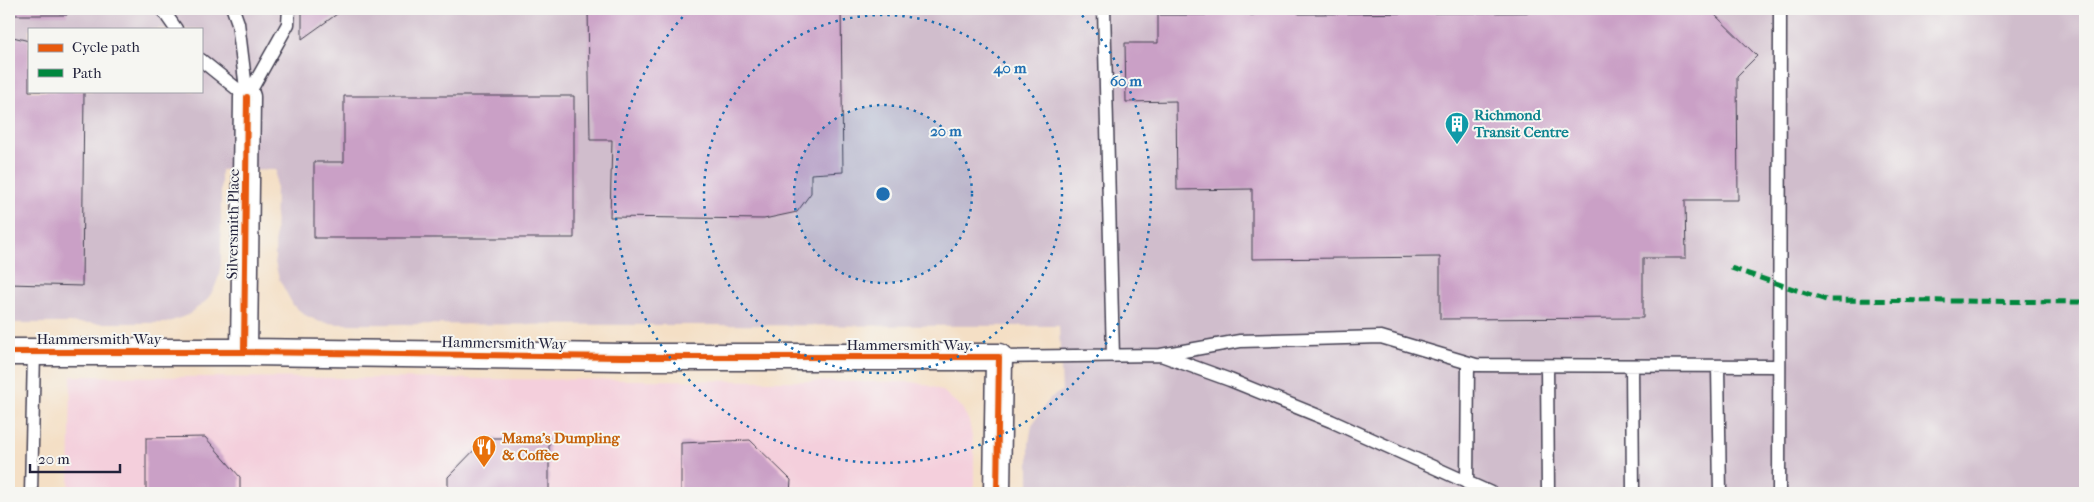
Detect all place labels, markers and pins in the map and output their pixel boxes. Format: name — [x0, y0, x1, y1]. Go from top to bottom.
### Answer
place label: Richmond Transit Centre — [1473, 106, 1569, 141]
building icon: Richmond Transit Centre — [1444, 111, 1470, 145]
centre of rings — [874, 185, 892, 203]
place label: Mama's Dumpling & Coffee — [501, 429, 621, 464]
restaurant icon: Mama's Dumpling & Coffee — [471, 434, 497, 468]

